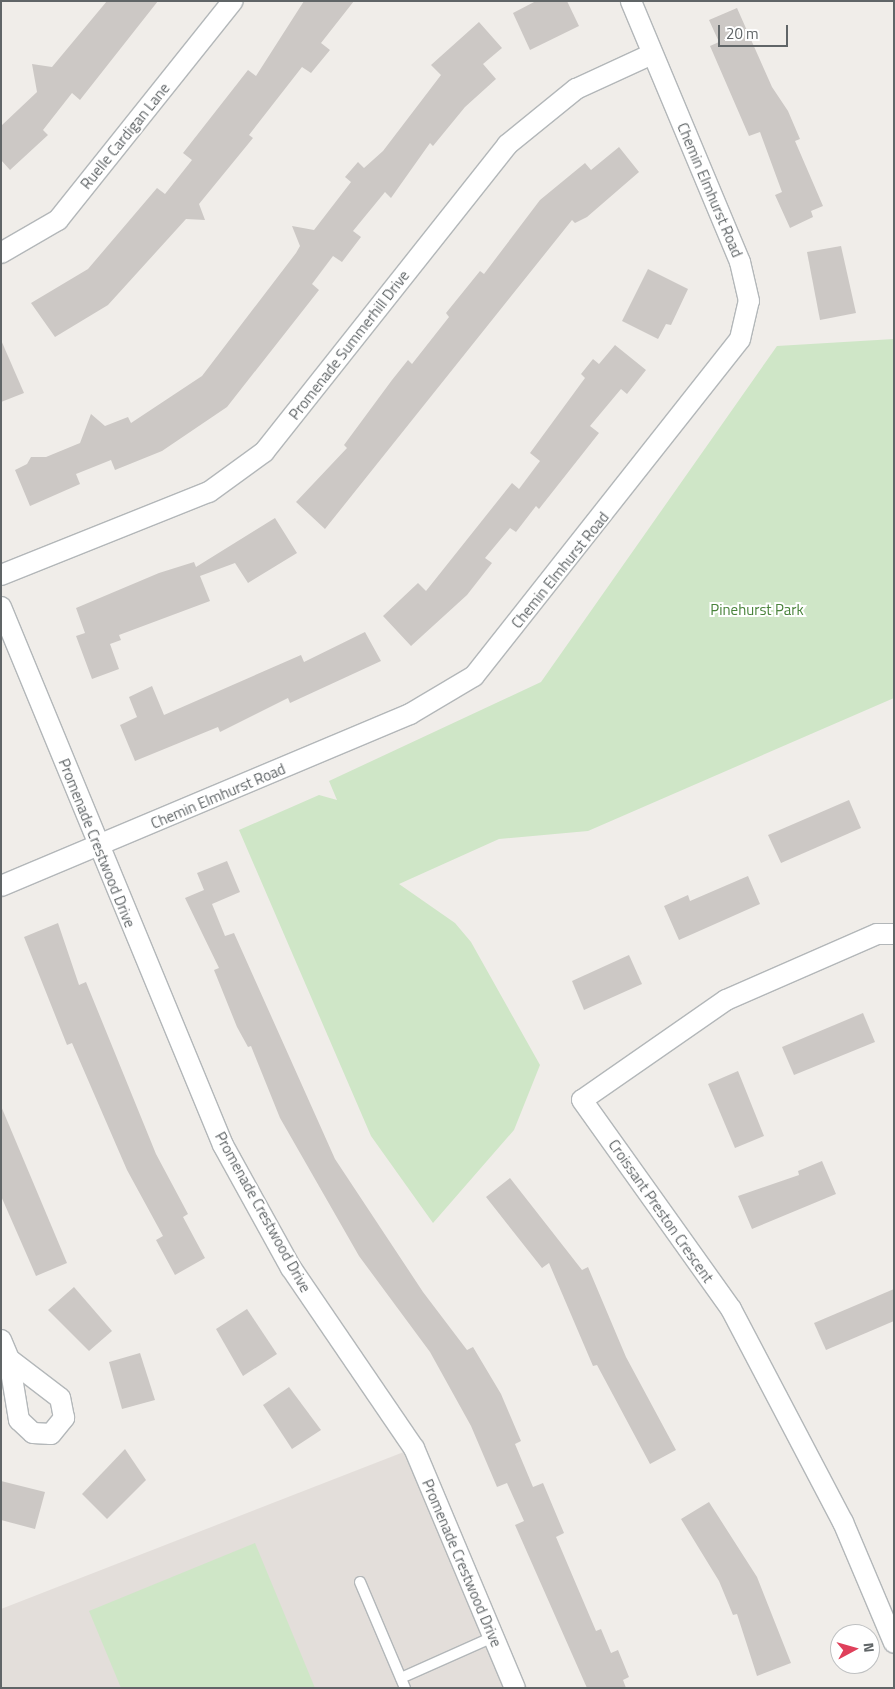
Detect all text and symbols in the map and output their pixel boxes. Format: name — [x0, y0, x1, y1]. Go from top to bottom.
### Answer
scale bar — [720, 15, 790, 47]
text: 20 m — [726, 22, 759, 45]
street label: Ruelle Cardigan Lane — [77, 79, 173, 193]
street label: Chemin Elmhurst Road — [673, 120, 747, 260]
street label: Promenade Summerhill Drive — [285, 267, 413, 423]
street label: Chemin Elmhurst Road — [508, 508, 612, 632]
park label: Pinehurst Park — [710, 601, 804, 619]
street label: Promenade Crestwood Drive — [55, 756, 139, 930]
street label: Chemin Elmhurst Road — [148, 759, 288, 833]
street label: Promenade Crestwood Drive — [211, 1129, 315, 1295]
street label: Croissant Preston Crescent — [605, 1136, 717, 1286]
street label: Promenade Crestwood Drive — [418, 1476, 506, 1650]
north arrow — [830, 1624, 880, 1674]
text: N — [858, 1642, 880, 1653]

